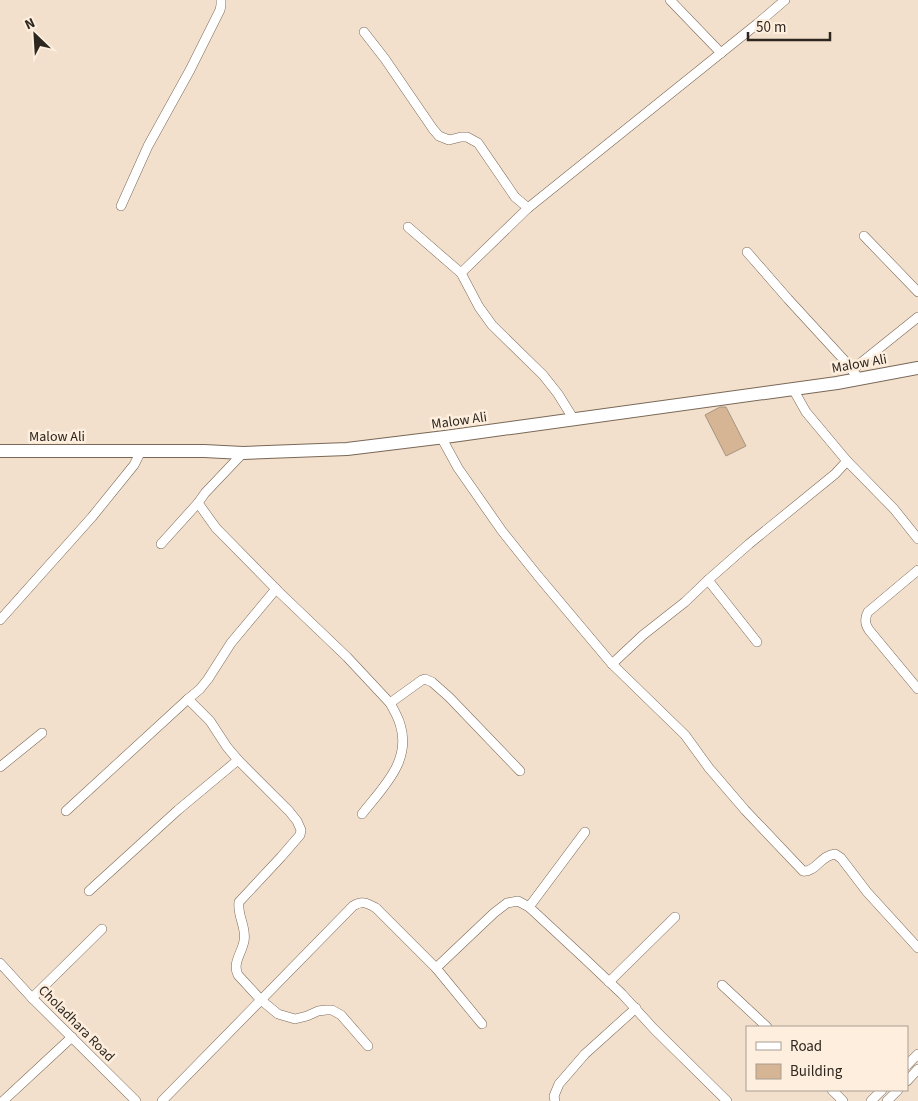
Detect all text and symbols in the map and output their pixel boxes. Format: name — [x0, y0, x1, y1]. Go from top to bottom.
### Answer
north arrow — [10, 10, 60, 60]
scale bar — [748, 10, 830, 42]
text: N — [21, 13, 38, 35]
text: 50 m — [756, 17, 786, 38]
street label: Malow Ali — [830, 349, 888, 379]
street label: Malow Ali — [430, 407, 488, 435]
street label: Malow Ali — [29, 427, 85, 447]
street label: Choladhara Road — [34, 981, 119, 1066]
legend — [746, 1026, 908, 1091]
text: Road — [790, 1036, 822, 1057]
text: Building — [790, 1061, 843, 1082]

